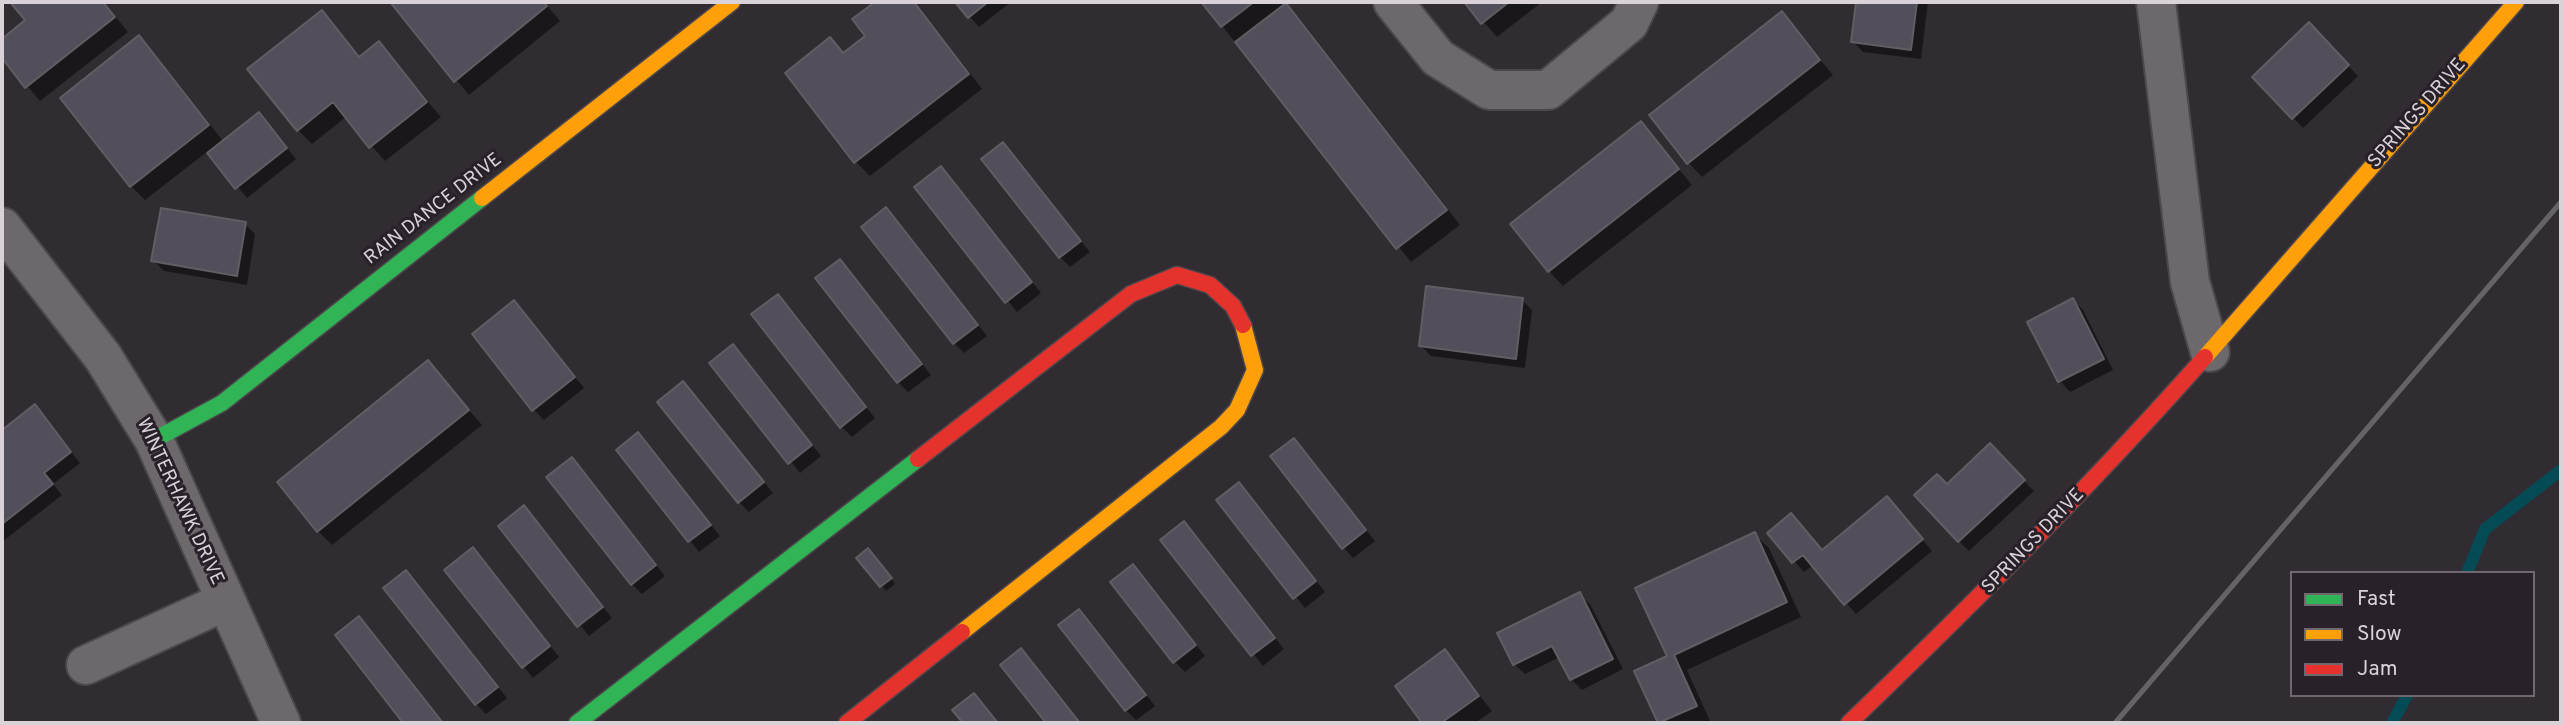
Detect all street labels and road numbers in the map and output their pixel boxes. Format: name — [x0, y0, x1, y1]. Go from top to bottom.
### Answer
street label: SPRINGS DRIVE — [2364, 55, 2472, 173]
street label: RAIN DANCE DRIVE — [361, 149, 507, 271]
street label: WINTERHAWK DRIVE — [130, 415, 228, 589]
street label: SPRINGS DRIVE — [1978, 485, 2090, 599]

